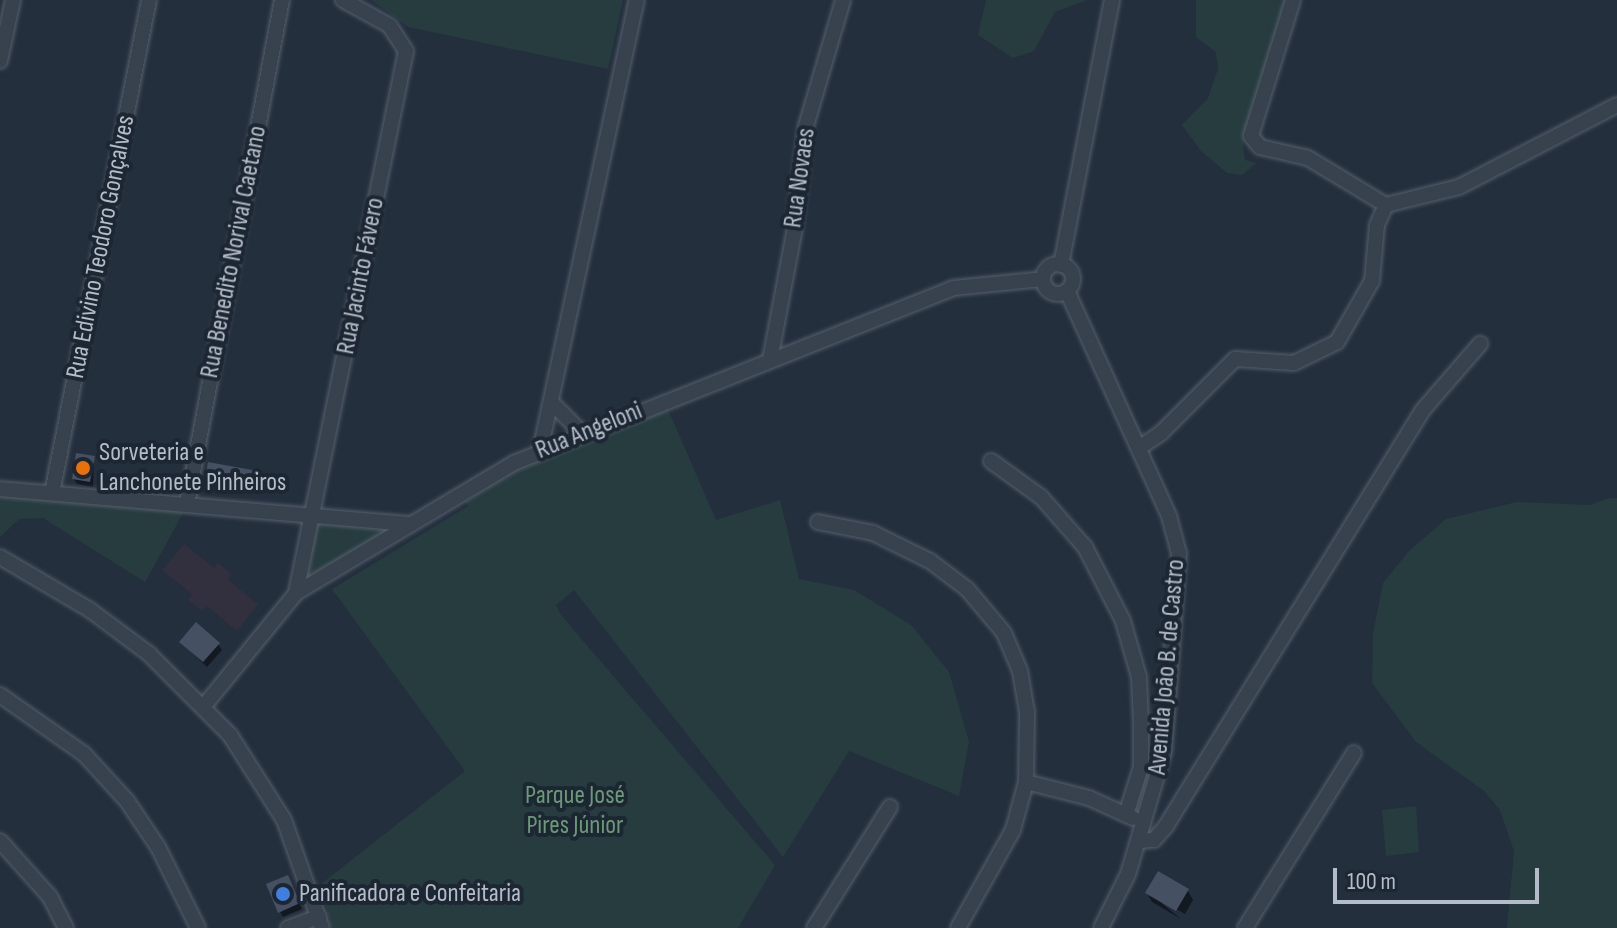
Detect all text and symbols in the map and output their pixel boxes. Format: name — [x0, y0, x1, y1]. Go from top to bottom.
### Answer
street label: Rua Edivino Teodoro Gonçalves — [60, 113, 142, 381]
street label: Rua Benedito Norival Caetano — [194, 123, 274, 381]
street label: Rua Novaes — [778, 126, 822, 230]
street label: Rua Jacinto Fávero — [331, 195, 391, 357]
street label: Rua Angeloni — [531, 396, 647, 466]
place label: Sorveteria e Lanchonete Pinheiros — [99, 437, 286, 498]
marker: Sorveteria e Lanchonete Pinheiros — [74, 459, 92, 477]
street label: Avenida João B. de Castro — [1142, 558, 1192, 776]
park label: Parque José Pires Júnior — [525, 780, 625, 842]
scale bar — [1337, 852, 1543, 902]
text: 100 m — [1347, 867, 1396, 896]
place label: Panificadora e Confeitaria — [299, 878, 521, 910]
marker: Panificadora e Confeitaria — [274, 885, 292, 903]

